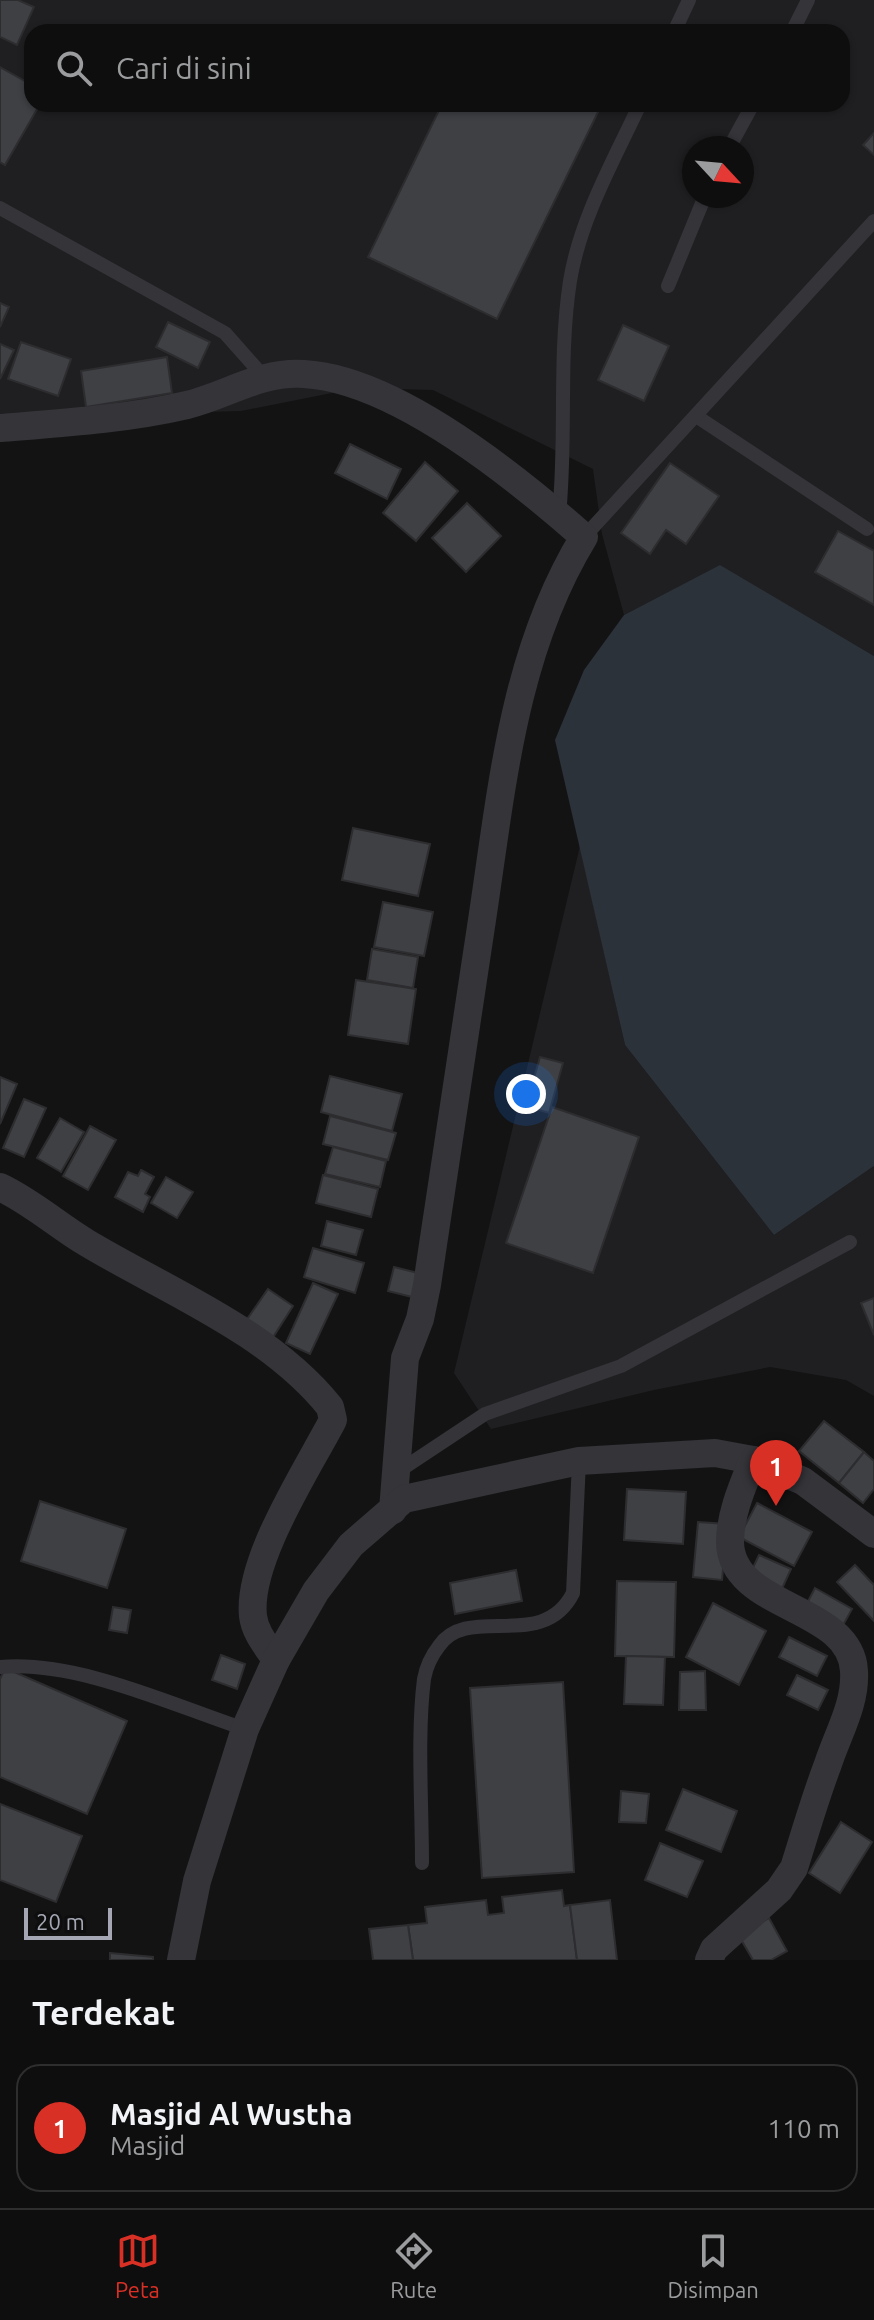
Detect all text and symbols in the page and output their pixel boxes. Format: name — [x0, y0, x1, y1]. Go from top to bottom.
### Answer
search box — [24, 24, 850, 112]
icon: search — [52, 46, 96, 90]
text: Cari di sini — [116, 51, 252, 85]
north arrow — [682, 136, 754, 208]
your location — [506, 1074, 546, 1114]
pin: 1 — [750, 1440, 802, 1506]
scale bar — [24, 1904, 112, 1940]
text: 20 m — [36, 1909, 85, 1934]
text: Terdekat — [32, 1993, 175, 2031]
text: Masjid Al Wustha — [110, 2097, 353, 2131]
text: 1 — [53, 2114, 67, 2143]
text: 110 m — [768, 2114, 840, 2143]
text: Masjid — [110, 2131, 185, 2160]
tab: Peta — [115, 2229, 160, 2302]
tab: Rute — [390, 2229, 437, 2302]
tab: Disimpan — [667, 2229, 759, 2302]

